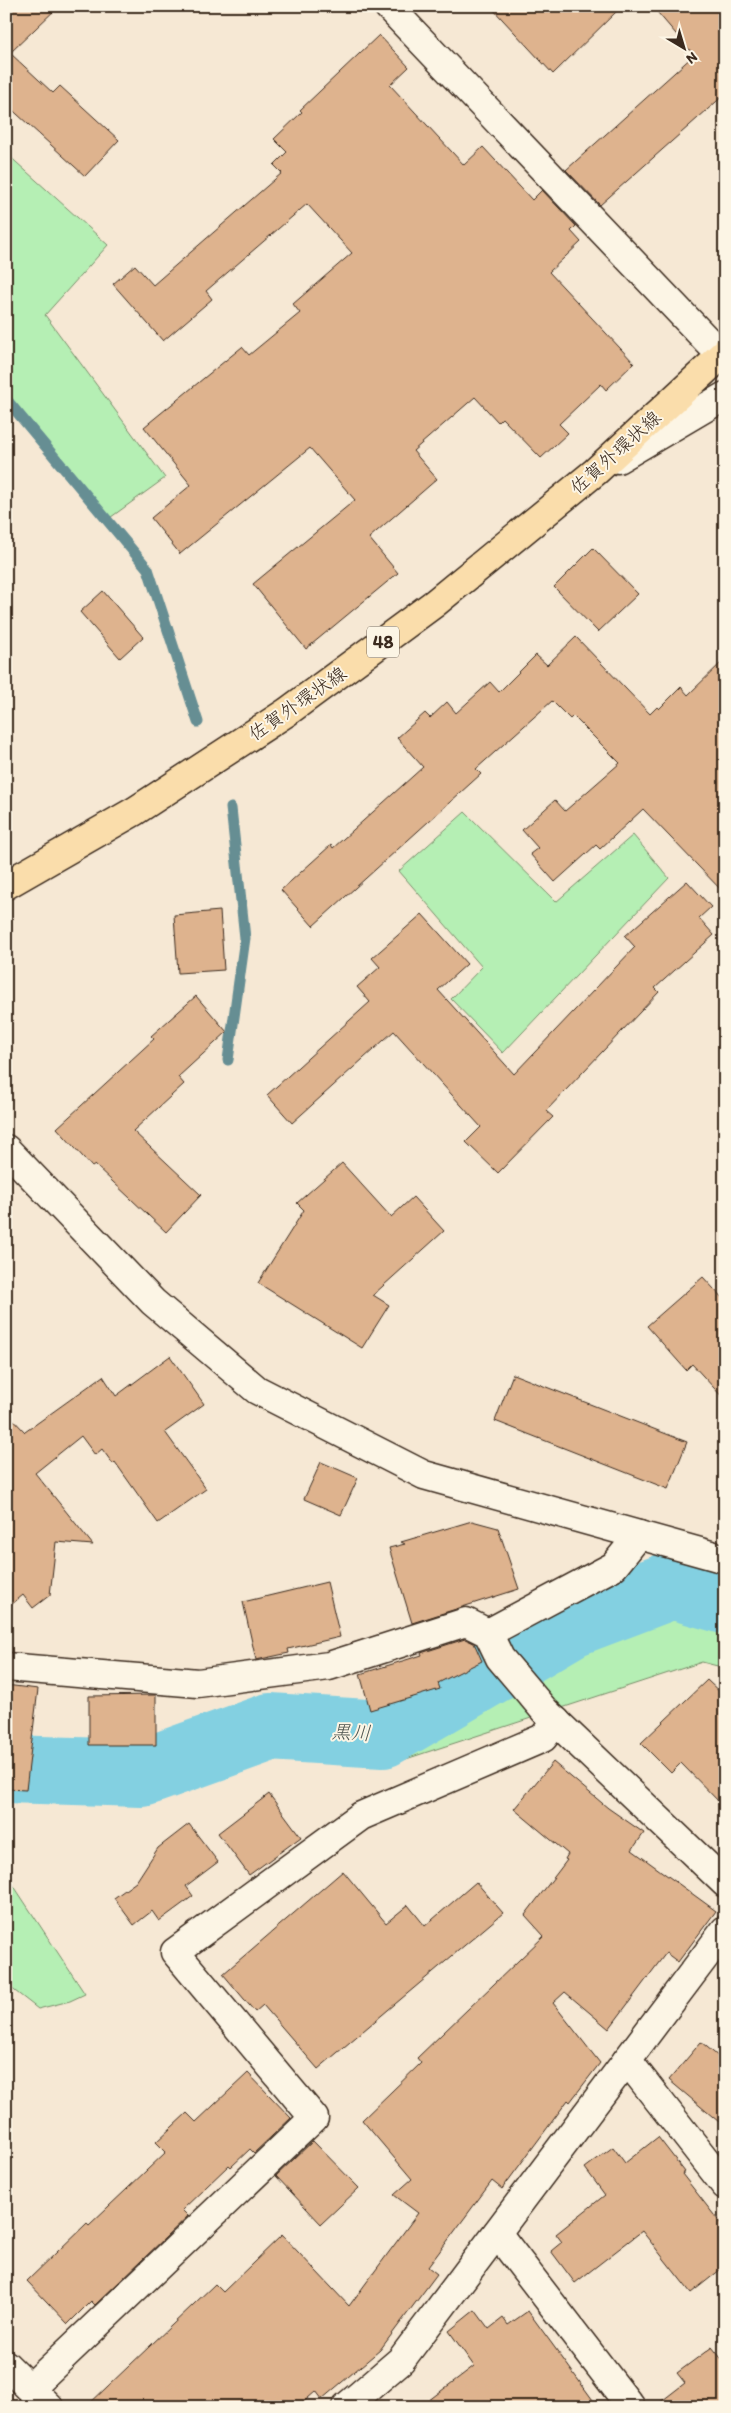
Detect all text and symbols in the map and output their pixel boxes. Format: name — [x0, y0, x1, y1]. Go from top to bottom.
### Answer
north arrow — [658, 22, 708, 72]
text: N — [683, 48, 701, 67]
street label: 佐賀外環状線 — [565, 406, 665, 499]
road number: 48 — [367, 626, 399, 658]
street label: 佐賀外環状線 — [244, 661, 351, 746]
water label: 黒川 — [330, 1719, 372, 1745]

